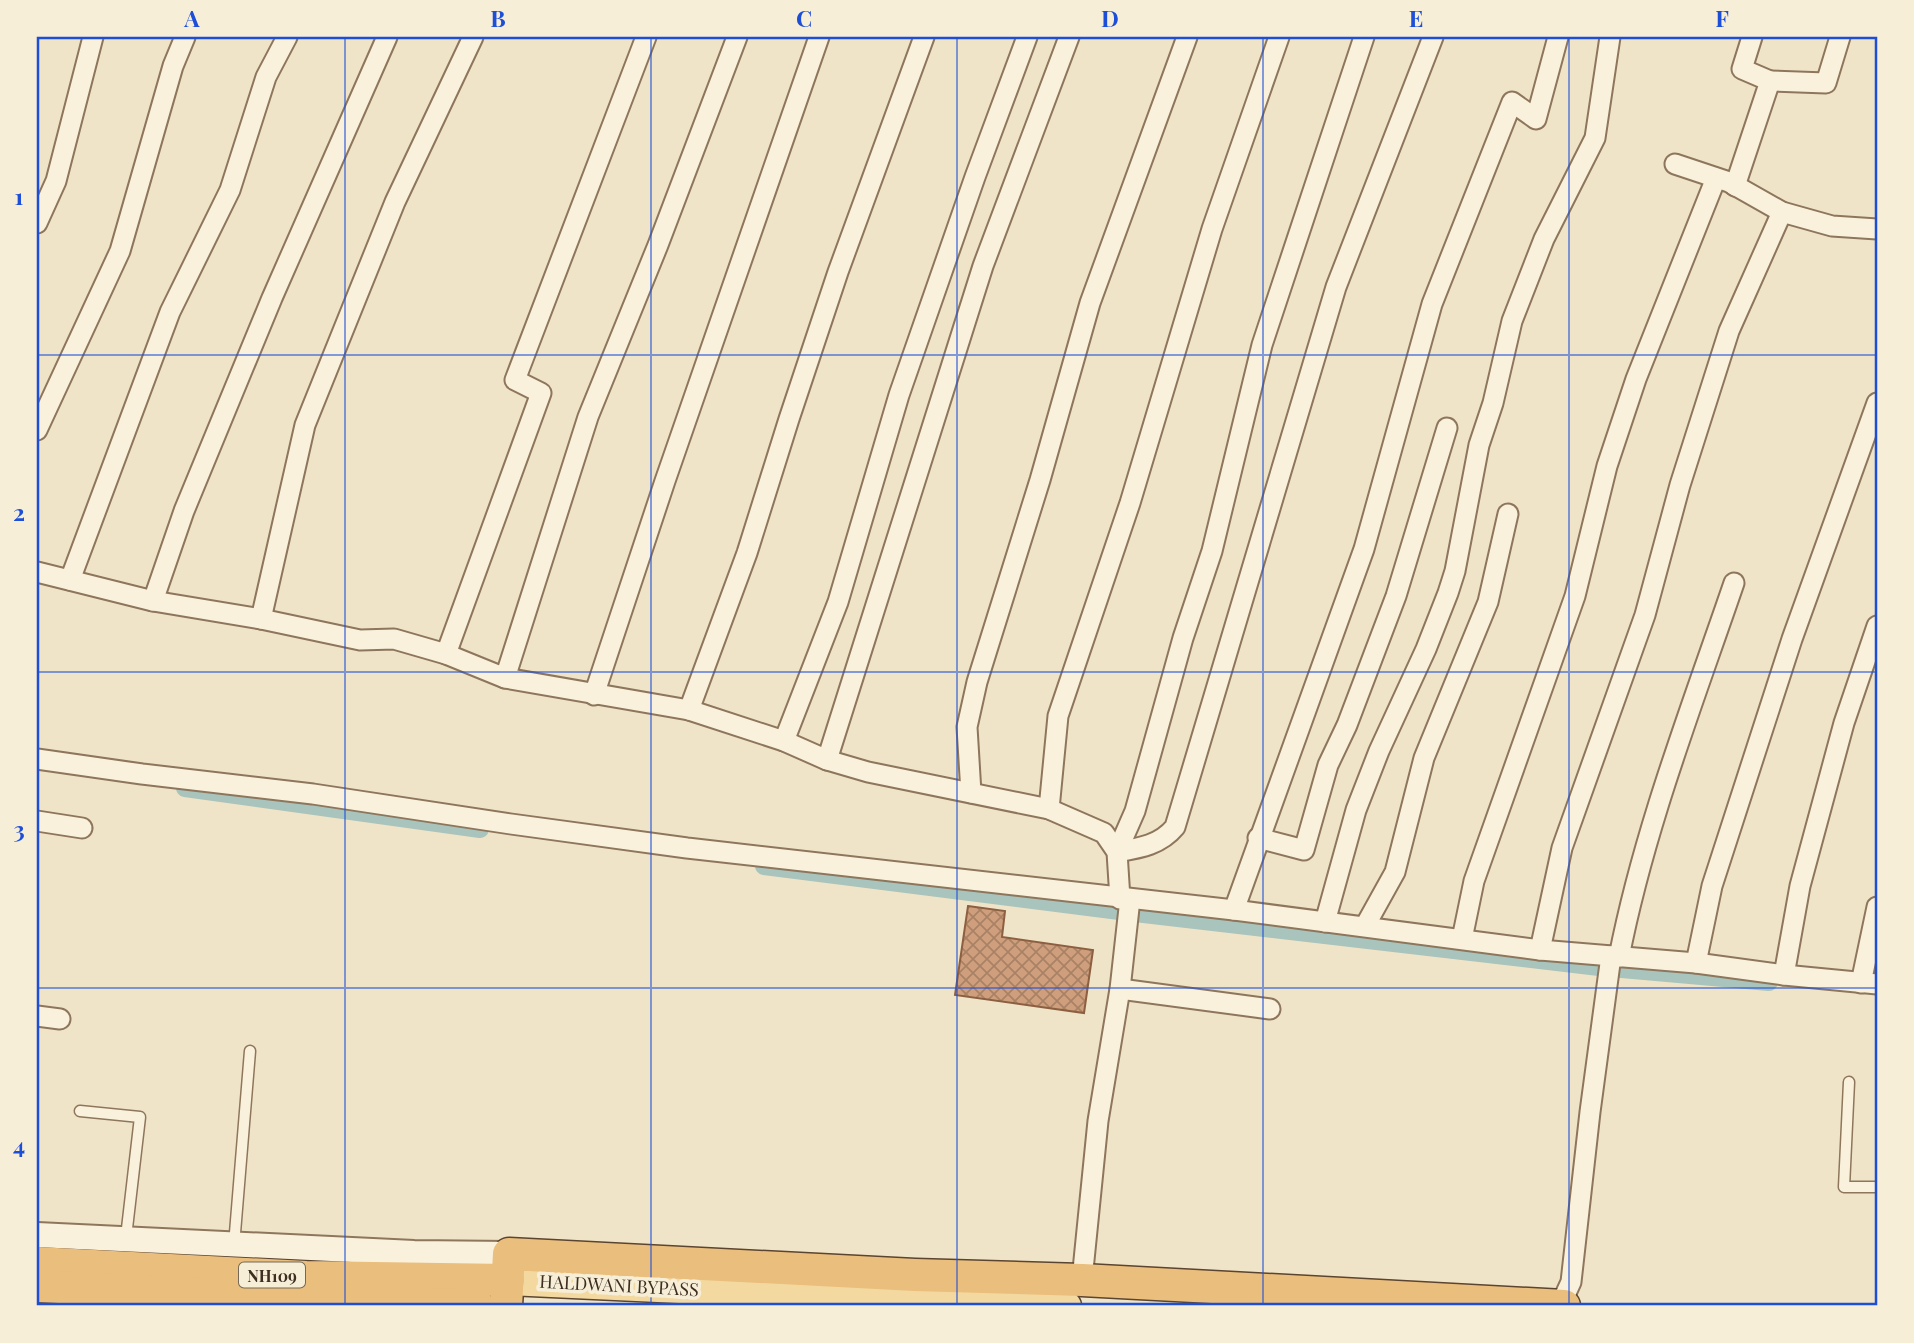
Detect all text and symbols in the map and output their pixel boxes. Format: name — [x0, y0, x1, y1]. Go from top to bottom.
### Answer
text: A — [183, 2, 200, 33]
text: B — [490, 2, 506, 33]
text: C — [796, 2, 812, 33]
text: D — [1101, 2, 1119, 33]
text: E — [1409, 2, 1423, 33]
text: F — [1715, 2, 1729, 33]
text: 1 — [15, 180, 24, 211]
text: 2 — [13, 496, 25, 527]
text: 3 — [13, 813, 25, 844]
text: 4 — [13, 1129, 25, 1160]
road number: NH109 — [239, 1262, 305, 1288]
street label: HALDWANI BYPASS — [539, 1269, 699, 1301]

